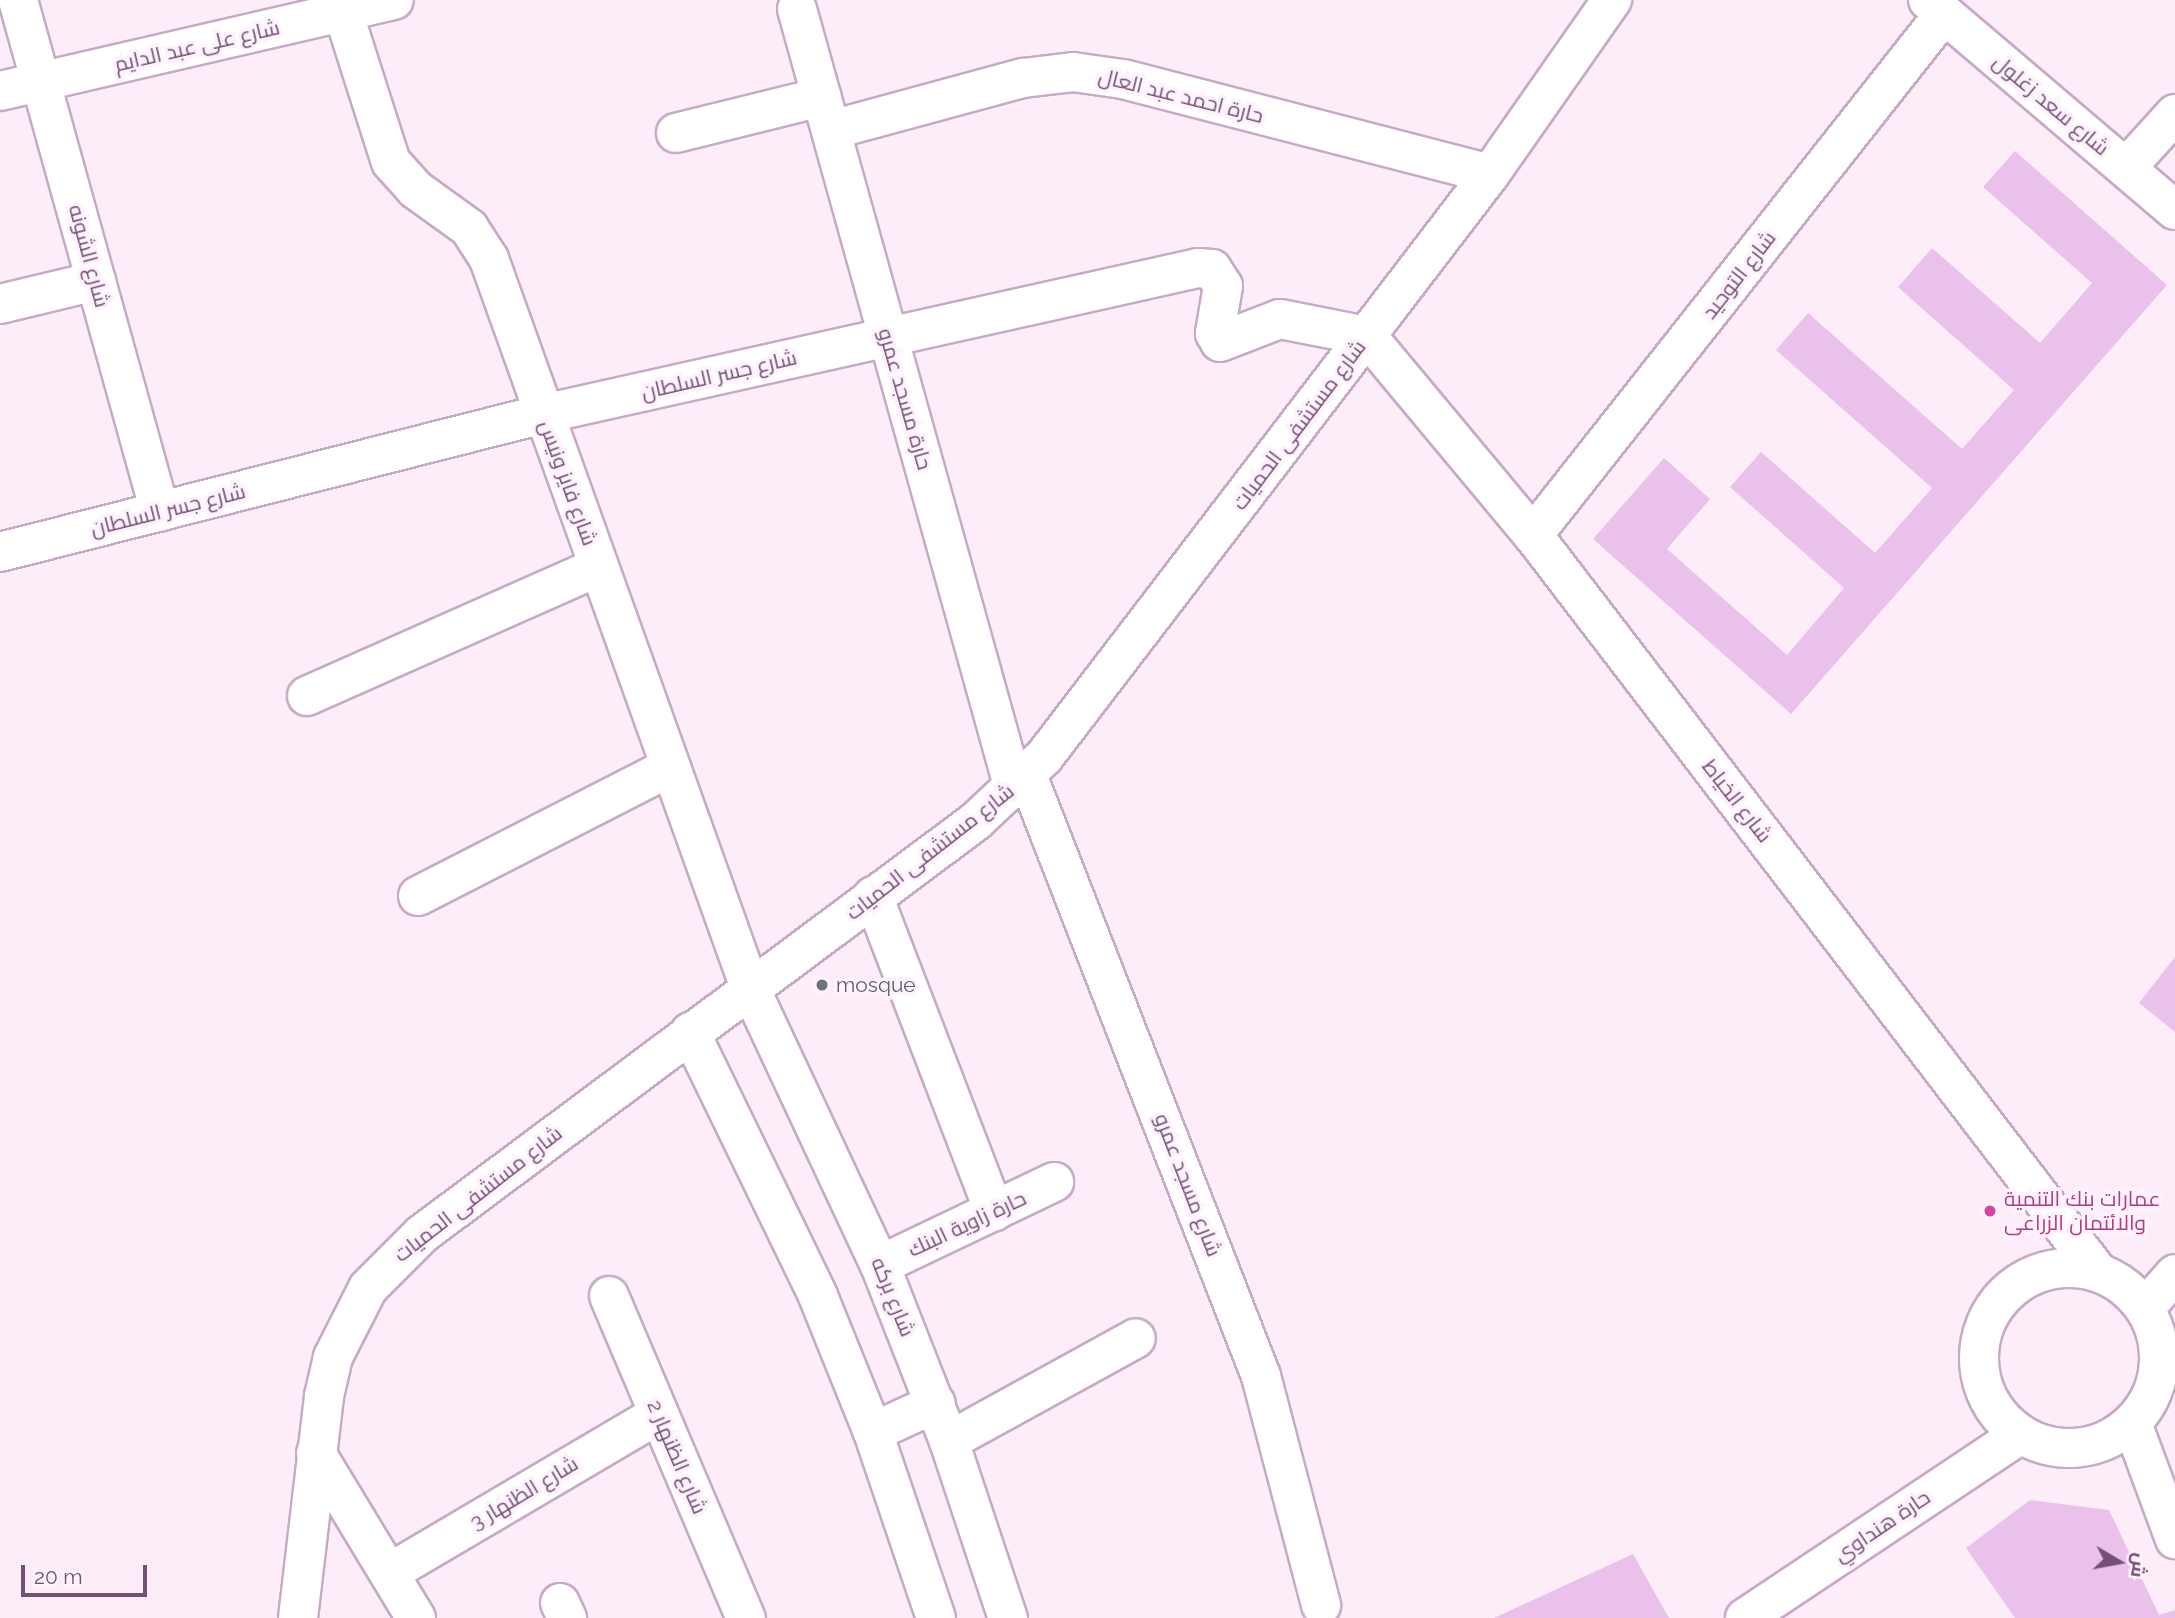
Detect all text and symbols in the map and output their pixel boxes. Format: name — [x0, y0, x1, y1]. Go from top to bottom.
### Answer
street label: شارع على عبد الدايم — [112, 15, 282, 77]
street label: شارع سعد زغلول — [1988, 49, 2114, 161]
street label: حارة احمد عبد العال — [1096, 63, 1266, 129]
street label: شارع الشونه — [63, 202, 115, 310]
street label: شارع التوحيد — [1697, 226, 1781, 324]
street label: حارة مسجد عمرو — [873, 325, 937, 473]
street label: شارع مستشفى الحميات — [1227, 335, 1371, 515]
street label: شارع جسر السلطان — [639, 345, 799, 405]
street label: شارع فايز ونيس — [534, 417, 602, 549]
street label: شارع جسر السلطان — [88, 479, 248, 541]
street label: شارع الخياط — [1697, 754, 1777, 848]
street label: شارع مستشفى الحميات — [841, 779, 1019, 925]
place label: mosque — [836, 972, 916, 998]
marker: mosque — [814, 977, 830, 993]
street label: شارع مسجد عمرو — [1149, 1110, 1227, 1260]
street label: شارع مستشفى الحميات — [389, 1121, 567, 1267]
street label: حارة زاوية البنك — [904, 1186, 1030, 1262]
place label: عمارات بنك التنمية والائتمان الزراعى — [2004, 1186, 2160, 1236]
marker: عمارات بنك التنمية والائتمان الزراعى — [1982, 1203, 1998, 1219]
street label: شارع بركه — [866, 1254, 920, 1340]
street label: شارع الظنهار 2 — [642, 1396, 712, 1518]
street label: شارع الظنهار 3 — [465, 1451, 583, 1535]
street label: حارة هنداوي — [1829, 1485, 1935, 1567]
north arrow — [2084, 1527, 2154, 1597]
scale bar — [24, 1552, 150, 1596]
text: ش — [2127, 1552, 2153, 1580]
text: 20 m — [34, 1564, 82, 1589]

